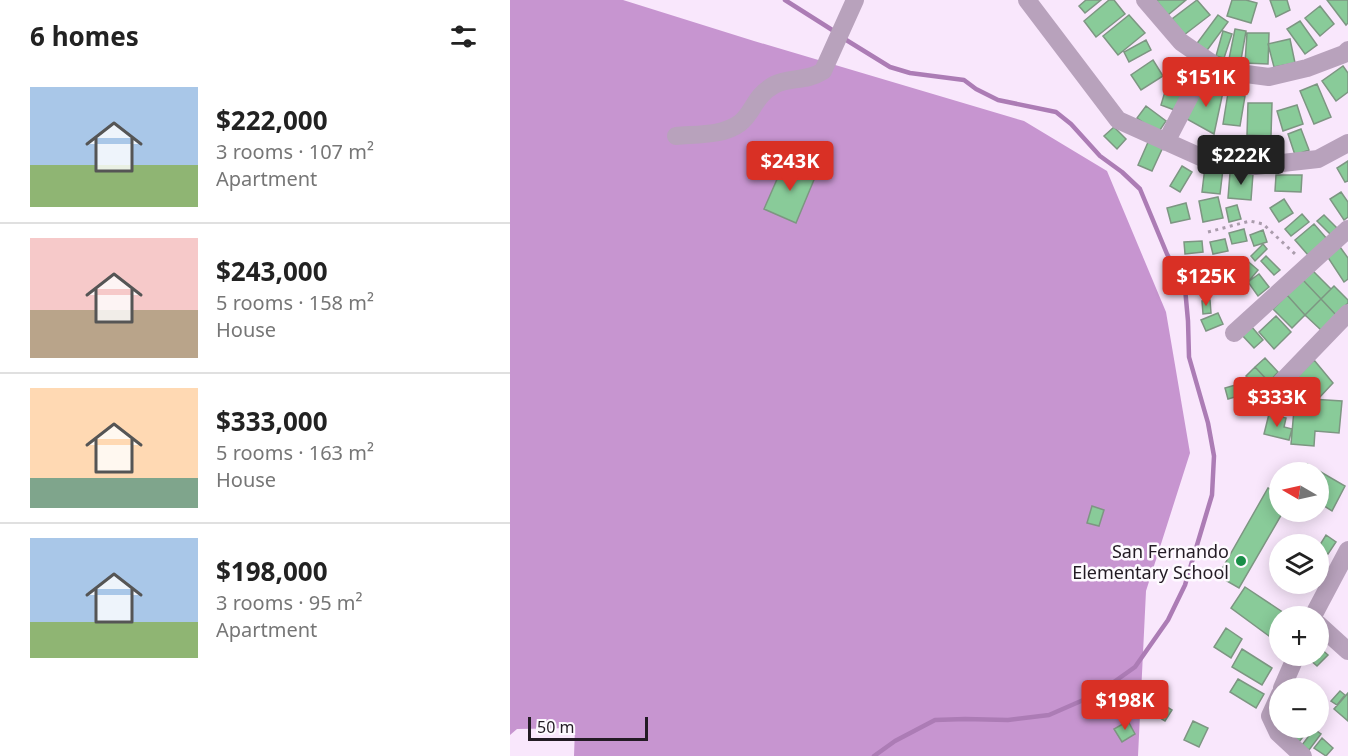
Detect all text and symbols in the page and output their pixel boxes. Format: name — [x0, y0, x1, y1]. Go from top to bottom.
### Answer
text: 6 homes — [30, 18, 139, 54]
icon: filters — [447, 20, 480, 53]
pin: $151K — [1164, 57, 1248, 108]
text: $151K — [1176, 63, 1236, 90]
text: $222,000 — [216, 102, 328, 138]
icon: home — [78, 111, 150, 183]
pin: $222K — [1199, 135, 1283, 186]
text: 3 rooms · 107 m² — [216, 138, 374, 165]
pin: $243K — [748, 141, 832, 192]
text: $222K — [1211, 141, 1271, 168]
text: $243K — [760, 147, 820, 174]
text: Apartment — [216, 165, 317, 192]
text: $243,000 — [216, 253, 328, 289]
pin: $125K — [1164, 256, 1248, 307]
icon: home — [78, 262, 150, 334]
text: $125K — [1176, 262, 1236, 289]
text: 5 rooms · 158 m² — [216, 289, 374, 316]
text: House — [216, 316, 276, 343]
pin: $333K — [1235, 377, 1319, 428]
text: $333K — [1247, 383, 1307, 410]
text: $333,000 — [216, 403, 328, 439]
icon: home — [78, 412, 150, 484]
text: 5 rooms · 163 m² — [216, 439, 374, 466]
north arrow — [1269, 462, 1329, 522]
map controls — [1269, 462, 1329, 738]
text: House — [216, 466, 276, 493]
button: layers — [1269, 534, 1329, 594]
place label: San Fernando Elementary School — [1072, 539, 1229, 584]
text: $198,000 — [216, 553, 328, 589]
marker: San Fernando Elementary School — [1234, 554, 1248, 568]
icon: home — [78, 562, 150, 634]
text: 3 rooms · 95 m² — [216, 589, 363, 616]
button: + — [1269, 606, 1329, 666]
text: Apartment — [216, 616, 317, 643]
button: − — [1269, 678, 1329, 738]
pin: $198K — [1083, 680, 1167, 731]
text: $198K — [1095, 686, 1155, 713]
scale bar — [528, 714, 648, 742]
text: 50 m — [537, 716, 574, 738]

